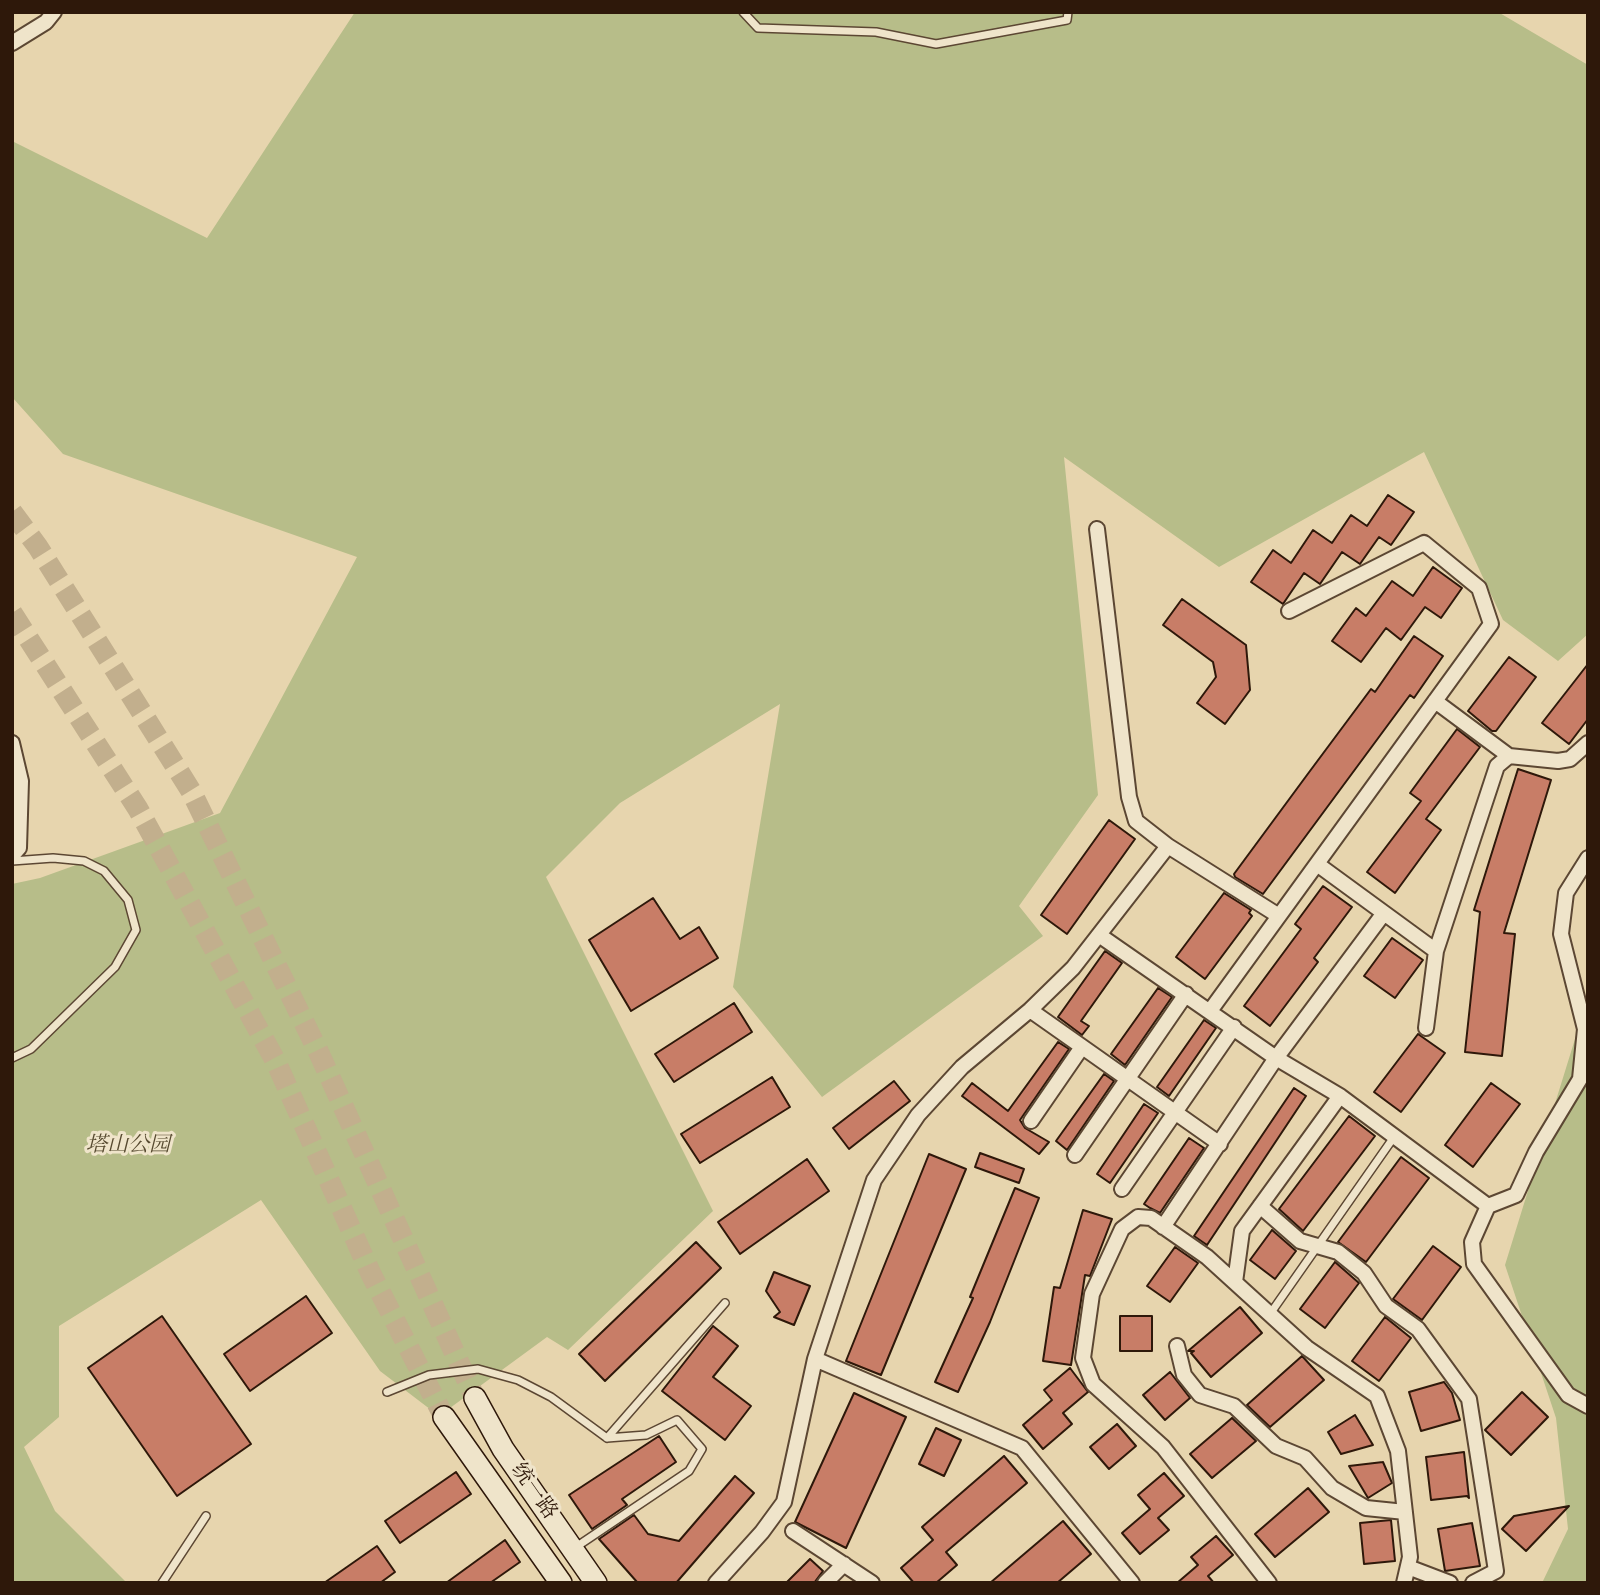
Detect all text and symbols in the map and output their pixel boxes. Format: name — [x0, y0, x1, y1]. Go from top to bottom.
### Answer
park label: 塔山公园 — [86, 1134, 170, 1160]
street label: 统一路 — [505, 1459, 561, 1525]

